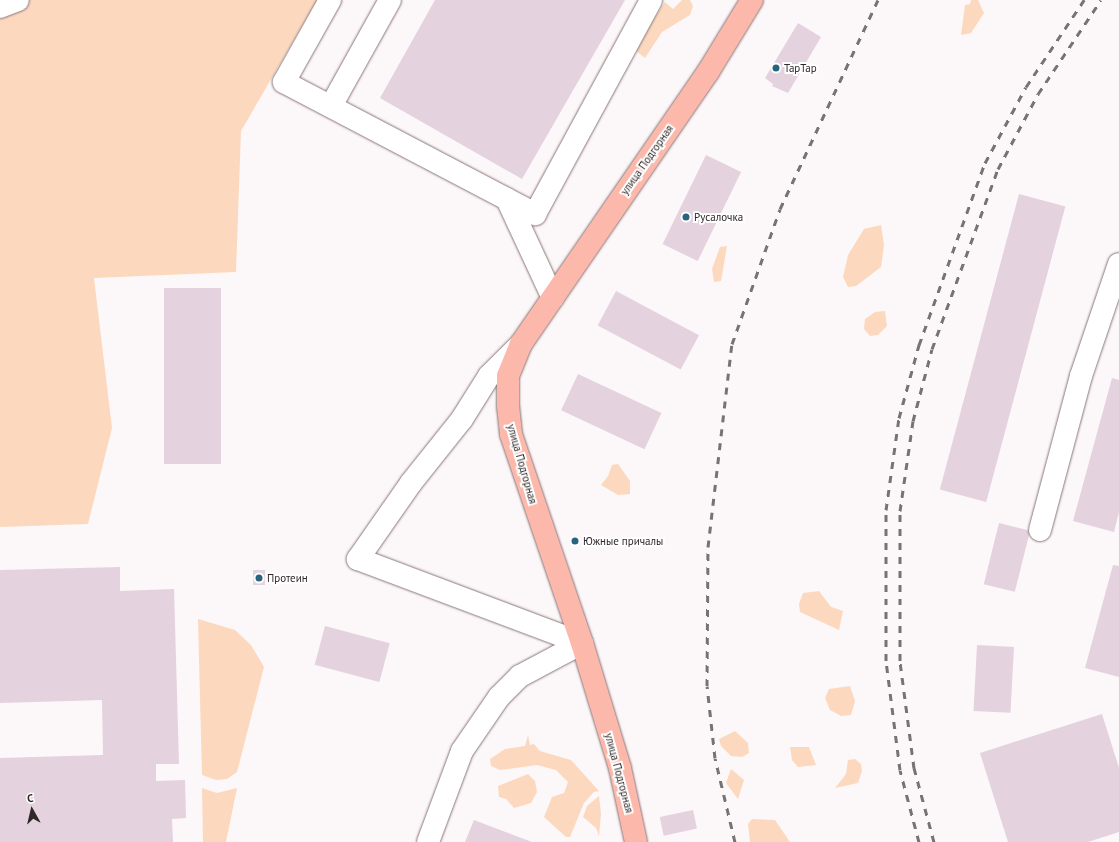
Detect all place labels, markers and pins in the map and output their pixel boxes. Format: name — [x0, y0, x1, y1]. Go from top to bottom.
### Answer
place label: ТарТар — [784, 61, 817, 75]
marker: ТарТар — [771, 63, 781, 73]
place label: Русалочка — [694, 210, 743, 224]
marker: Русалочка — [681, 212, 691, 222]
place label: Южные причалы — [583, 534, 663, 548]
marker: Южные причалы — [570, 536, 580, 546]
place label: Протеин — [267, 571, 308, 585]
marker: Протеин — [254, 573, 264, 583]

